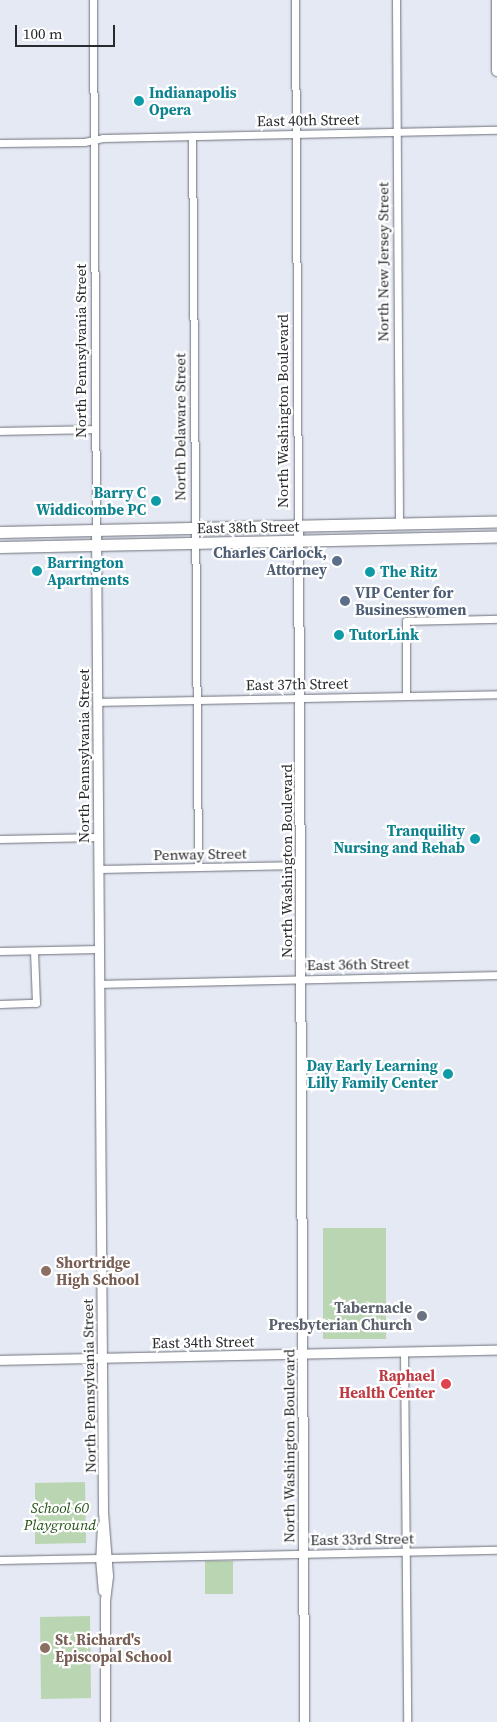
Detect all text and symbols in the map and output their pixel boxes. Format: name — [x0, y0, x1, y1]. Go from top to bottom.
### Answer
scale bar — [18, 15, 118, 47]
text: 100 m — [23, 23, 63, 44]
place label: Indianapolis Opera — [149, 83, 237, 118]
marker: Indianapolis Opera — [133, 95, 145, 107]
street label: East 40th Street — [256, 110, 360, 130]
street label: North New Jersey Street — [374, 182, 392, 342]
street label: North Pennsylvania Street — [72, 264, 90, 438]
street label: North Washington Boulevard — [274, 314, 292, 508]
street label: North Delaware Street — [171, 353, 189, 501]
place label: Barry C Widdicombe PC — [36, 483, 146, 518]
marker: Barry C Widdicombe PC — [150, 495, 162, 507]
street label: East 38th Street — [196, 517, 300, 537]
place label: Charles Carlock, Attorney — [213, 543, 327, 578]
place label: Barrington Apartments — [47, 553, 129, 588]
marker: Charles Carlock, Attorney — [331, 555, 343, 567]
place label: The Ritz — [380, 563, 437, 581]
marker: Barrington Apartments — [31, 565, 43, 577]
marker: The Ritz — [364, 566, 376, 578]
place label: VIP Center for Businesswomen — [355, 583, 466, 618]
marker: VIP Center for Businesswomen — [339, 595, 351, 607]
place label: TutorLink — [349, 626, 419, 644]
marker: TutorLink — [333, 629, 345, 641]
street label: North Pennsylvania Street — [75, 669, 93, 843]
street label: East 37th Street — [245, 674, 349, 694]
street label: North Washington Boulevard — [278, 764, 296, 958]
place label: Tranquility Nursing and Rehab — [333, 821, 465, 856]
marker: Tranquility Nursing and Rehab — [469, 833, 481, 845]
street label: Penway Street — [153, 844, 247, 864]
street label: East 36th Street — [306, 954, 410, 974]
place label: Day Early Learning Lilly Family Center — [307, 1056, 438, 1091]
marker: Day Early Learning Lilly Family Center — [442, 1068, 454, 1080]
place label: Shortridge High School — [56, 1253, 139, 1288]
marker: Shortridge High School — [40, 1265, 52, 1277]
place label: Tabernacle Presbyterian Church — [269, 1298, 412, 1333]
street label: North Pennsylvania Street — [78, 1299, 100, 1473]
marker: Tabernacle Presbyterian Church — [416, 1310, 428, 1322]
street label: East 34th Street — [151, 1332, 255, 1352]
street label: North Washington Boulevard — [280, 1349, 298, 1543]
place label: Raphael Health Center — [339, 1366, 435, 1401]
marker: Raphael Health Center — [439, 1377, 453, 1391]
park label: School 60 Playground — [24, 1498, 96, 1533]
street label: East 33rd Street — [310, 1529, 414, 1549]
place label: St. Richard's Episcopal School — [55, 1630, 172, 1665]
marker: St. Richard's Episcopal School — [39, 1642, 51, 1654]

